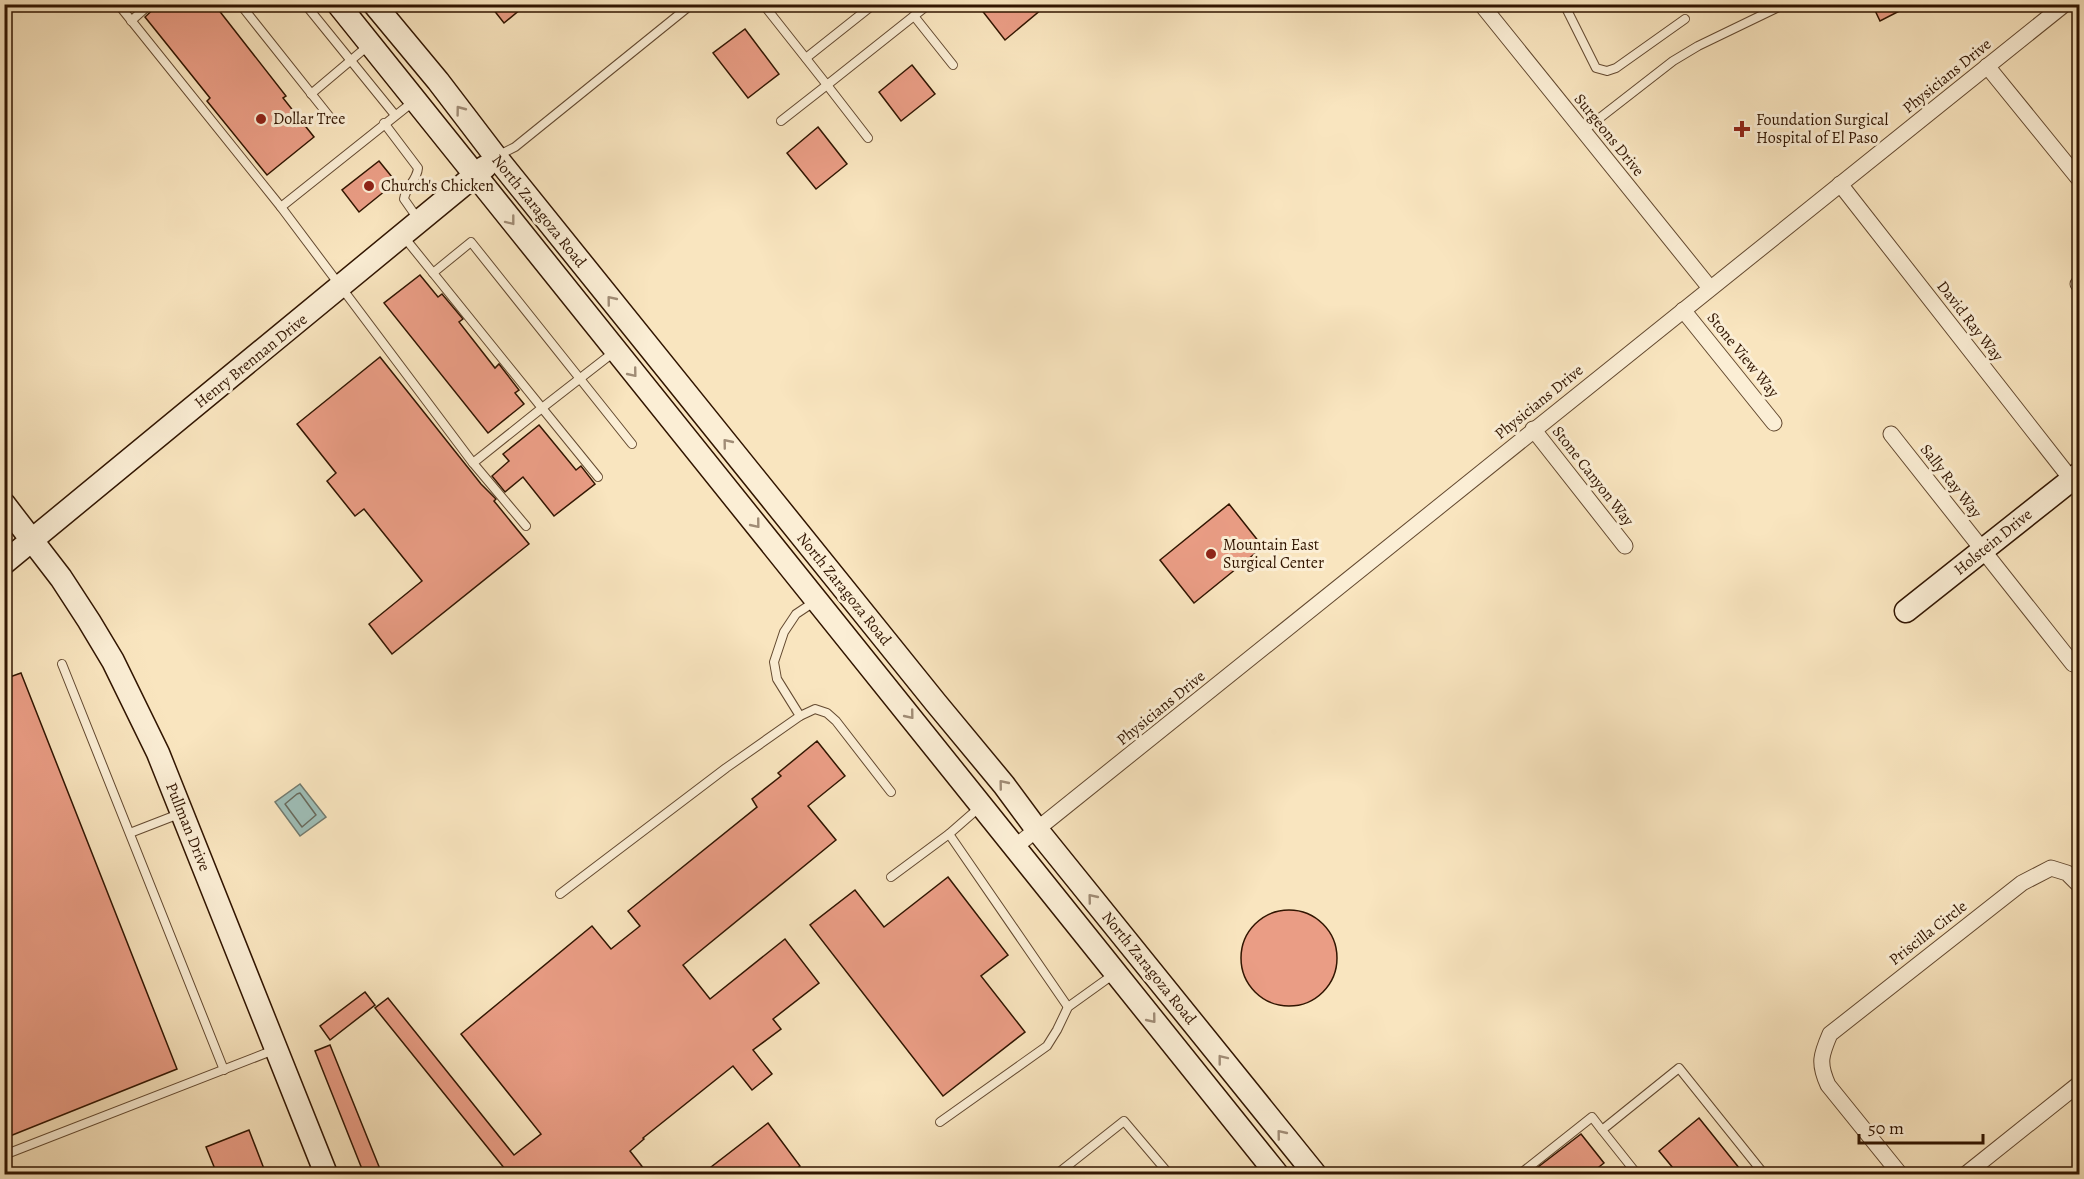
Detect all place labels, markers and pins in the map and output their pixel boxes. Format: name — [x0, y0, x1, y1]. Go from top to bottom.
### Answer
place label: Dollar Tree — [273, 108, 345, 130]
place label: Foundation Surgical Hospital of El Paso — [1756, 109, 1888, 149]
marker: Dollar Tree — [254, 112, 268, 126]
marker: Foundation Surgical Hospital of El Paso — [1733, 120, 1751, 138]
place label: Church's Chicken — [381, 175, 494, 197]
marker: Church's Chicken — [362, 179, 376, 193]
place label: Mountain East Surgical Center — [1223, 534, 1324, 574]
marker: Mountain East Surgical Center — [1204, 547, 1218, 561]

